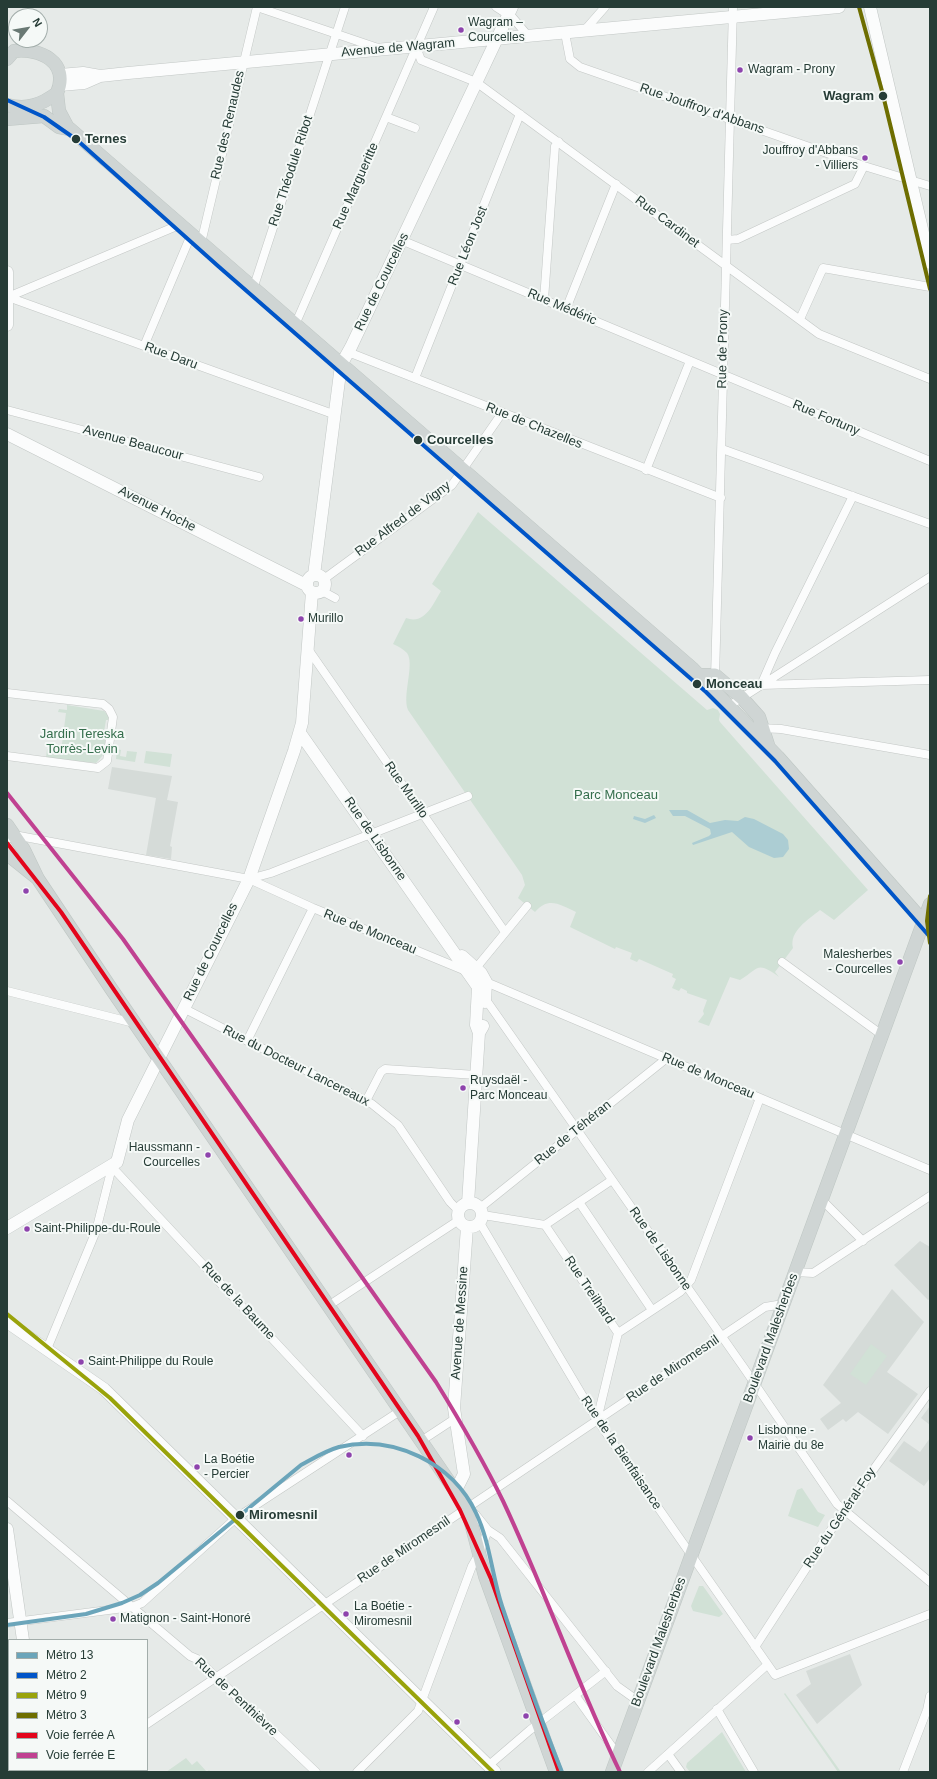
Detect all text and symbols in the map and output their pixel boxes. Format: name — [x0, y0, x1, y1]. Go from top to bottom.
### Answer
north arrow — [8, 8, 48, 48]
text: N — [30, 16, 45, 29]
place label: Wagram – Courcelles — [468, 16, 525, 44]
marker: Wagram – Courcelles — [456, 25, 466, 35]
street label: Avenue de Wagram — [340, 35, 456, 61]
place label: Wagram - Prony — [748, 63, 835, 77]
marker: Wagram - Prony — [735, 65, 745, 75]
street label: Rue des Renaudes — [208, 69, 248, 181]
street label: Rue Jouffroy d'Abbans — [638, 80, 766, 138]
place label: Wagram — [823, 88, 874, 104]
marker: Wagram — [877, 90, 889, 102]
street label: Rue Théodule Ribot — [266, 114, 316, 228]
place label: Ternes — [85, 131, 127, 147]
marker: Ternes — [70, 133, 82, 145]
street label: Rue Margueritte — [330, 140, 382, 232]
place label: Jouffroy d'Abbans - Villiers — [763, 144, 858, 172]
marker: Jouffroy d'Abbans - Villiers — [860, 153, 870, 163]
street label: Rue Cardinet — [632, 193, 702, 251]
street label: Rue Léon Jost — [445, 204, 491, 288]
street label: Rue de Courcelles — [352, 231, 412, 333]
street label: Rue Médéric — [525, 285, 599, 329]
street label: Rue de Prony — [715, 309, 731, 389]
street label: Rue Daru — [142, 339, 200, 373]
street label: Rue Fortuny — [790, 397, 862, 439]
street label: Rue de Chazelles — [484, 400, 584, 452]
street label: Avenue Beaucour — [81, 422, 185, 464]
place label: Courcelles — [427, 432, 493, 448]
marker: Courcelles — [412, 434, 424, 446]
street label: Rue Alfred de Vigny — [352, 478, 454, 560]
street label: Avenue Hoche — [116, 483, 198, 535]
place label: Murillo — [308, 612, 343, 626]
marker: Murillo — [296, 614, 306, 624]
place label: Monceau — [706, 676, 762, 692]
marker: Monceau — [691, 678, 703, 690]
park label: Jardin Tereska Torrès-Levin — [40, 726, 124, 757]
street label: Rue Murillo — [381, 759, 431, 821]
park label: Parc Monceau — [574, 787, 658, 803]
street label: Rue de Lisbonne — [340, 794, 410, 884]
unlabelled marker — [21, 886, 31, 896]
street label: Rue de Courcelles — [181, 901, 241, 1003]
street label: Rue de Monceau — [321, 906, 419, 958]
place label: Malesherbes - Courcelles — [823, 948, 892, 976]
marker: Malesherbes - Courcelles — [895, 957, 905, 967]
street label: Rue du Docteur Lancereaux — [220, 1022, 372, 1110]
street label: Rue de Monceau — [659, 1049, 757, 1103]
place label: Ruysdaël - Parc Monceau — [470, 1074, 547, 1102]
marker: Ruysdaël - Parc Monceau — [458, 1083, 468, 1093]
street label: Rue de Téhéran — [532, 1097, 614, 1169]
place label: Haussmann - Courcelles — [129, 1141, 200, 1169]
marker: Haussmann - Courcelles — [203, 1150, 213, 1160]
street label: Rue de Lisbonne — [625, 1204, 695, 1294]
place label: Saint-Philippe-du-Roule — [34, 1222, 161, 1236]
marker: Saint-Philippe-du-Roule — [22, 1224, 32, 1234]
street label: Rue Treilhard — [561, 1253, 617, 1327]
street label: Rue de la Baume — [198, 1259, 278, 1343]
street label: Avenue de Messine — [448, 1266, 472, 1380]
street label: Boulevard Malesherbes — [740, 1271, 802, 1405]
street label: Rue de Miromesnil — [624, 1332, 722, 1406]
place label: Saint-Philippe du Roule — [88, 1355, 213, 1369]
marker: Saint-Philippe du Roule — [76, 1357, 86, 1367]
street label: Rue de la Bienfaisance — [577, 1393, 665, 1513]
place label: Lisbonne - Mairie du 8e — [758, 1424, 824, 1452]
marker: Lisbonne - Mairie du 8e — [745, 1433, 755, 1443]
unlabelled marker — [344, 1450, 354, 1460]
place label: La Boétie - Percier — [204, 1453, 255, 1481]
marker: La Boétie - Percier — [192, 1462, 202, 1472]
street label: Rue du Général-Foy — [801, 1465, 879, 1571]
place label: Miromesnil — [249, 1507, 318, 1523]
marker: Miromesnil — [234, 1509, 246, 1521]
street label: Rue de Miromesnil — [355, 1513, 453, 1587]
street label: Boulevard Malesherbes — [628, 1575, 690, 1709]
place label: La Boétie - Miromesnil — [354, 1600, 412, 1628]
marker: La Boétie - Miromesnil — [341, 1609, 351, 1619]
place label: Matignon - Saint-Honoré — [120, 1612, 251, 1626]
marker: Matignon - Saint-Honoré — [108, 1614, 118, 1624]
legend — [8, 1639, 148, 1771]
text: Métro 13 — [46, 1648, 93, 1662]
street label: Rue de Penthièvre — [191, 1655, 281, 1739]
text: Métro 2 — [46, 1668, 87, 1682]
text: Métro 9 — [46, 1688, 87, 1702]
text: Métro 3 — [46, 1708, 87, 1722]
unlabelled marker — [521, 1711, 531, 1721]
unlabelled marker — [452, 1717, 462, 1727]
text: Voie ferrée A — [46, 1728, 115, 1742]
text: Voie ferrée E — [46, 1748, 115, 1762]

